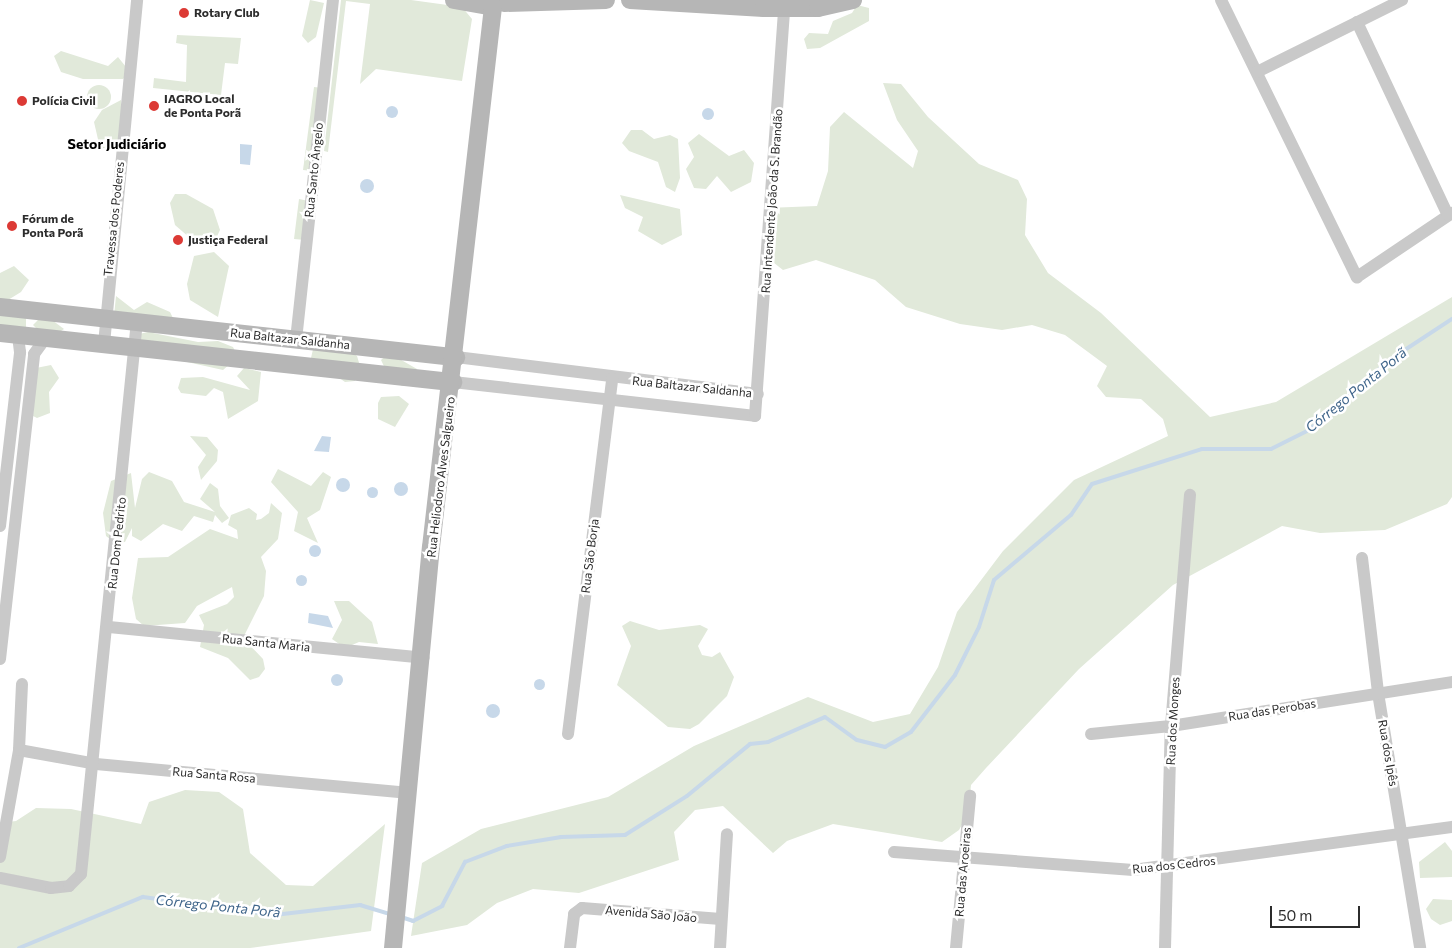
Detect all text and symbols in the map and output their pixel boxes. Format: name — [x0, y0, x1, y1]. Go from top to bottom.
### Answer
place label: Rotary Club — [194, 6, 260, 20]
marker: Rotary Club — [178, 7, 190, 19]
place label: IAGRO Local de Ponta Porã — [164, 92, 241, 120]
place label: Polícia Civil — [32, 94, 96, 108]
marker: Polícia Civil — [16, 95, 28, 107]
marker: IAGRO Local de Ponta Porã — [148, 100, 160, 112]
street label: Rua Intendente João da S. Brandão — [758, 108, 786, 294]
street label: Rua Santo Ângelo — [302, 122, 326, 218]
district label: Setor Judiciário — [68, 136, 166, 152]
street label: Travessa dos Poderes — [101, 161, 127, 277]
place label: Fórum de Ponta Porã — [22, 212, 83, 240]
marker: Fórum de Ponta Porã — [6, 220, 18, 232]
place label: Justiça Federal — [188, 233, 268, 247]
marker: Justiça Federal — [172, 234, 184, 246]
street label: Rua Baltazar Saldanha — [229, 326, 351, 352]
water label: Córrego Ponta Porã — [1302, 344, 1410, 436]
street label: Rua Baltazar Saldanha — [631, 374, 753, 400]
street label: Rua Heliodoro Alves Salgueiro — [424, 396, 458, 558]
street label: Rua Dom Pedrito — [105, 496, 129, 590]
street label: Rua São Borja — [578, 518, 602, 594]
street label: Rua Santa Maria — [221, 631, 311, 655]
street label: Rua dos Monges — [1163, 676, 1183, 766]
street label: Rua das Perobas — [1227, 696, 1317, 724]
street label: Rua dos Ipês — [1375, 719, 1401, 787]
street label: Rua Santa Rosa — [172, 764, 256, 786]
street label: Rua das Aroeiras — [952, 827, 974, 917]
street label: Rua dos Cedros — [1132, 853, 1216, 877]
water label: Córrego Ponta Porã — [155, 891, 281, 921]
scale bar — [1272, 896, 1362, 928]
street label: Avenida São João — [604, 903, 698, 925]
text: 50 m — [1278, 906, 1312, 924]

